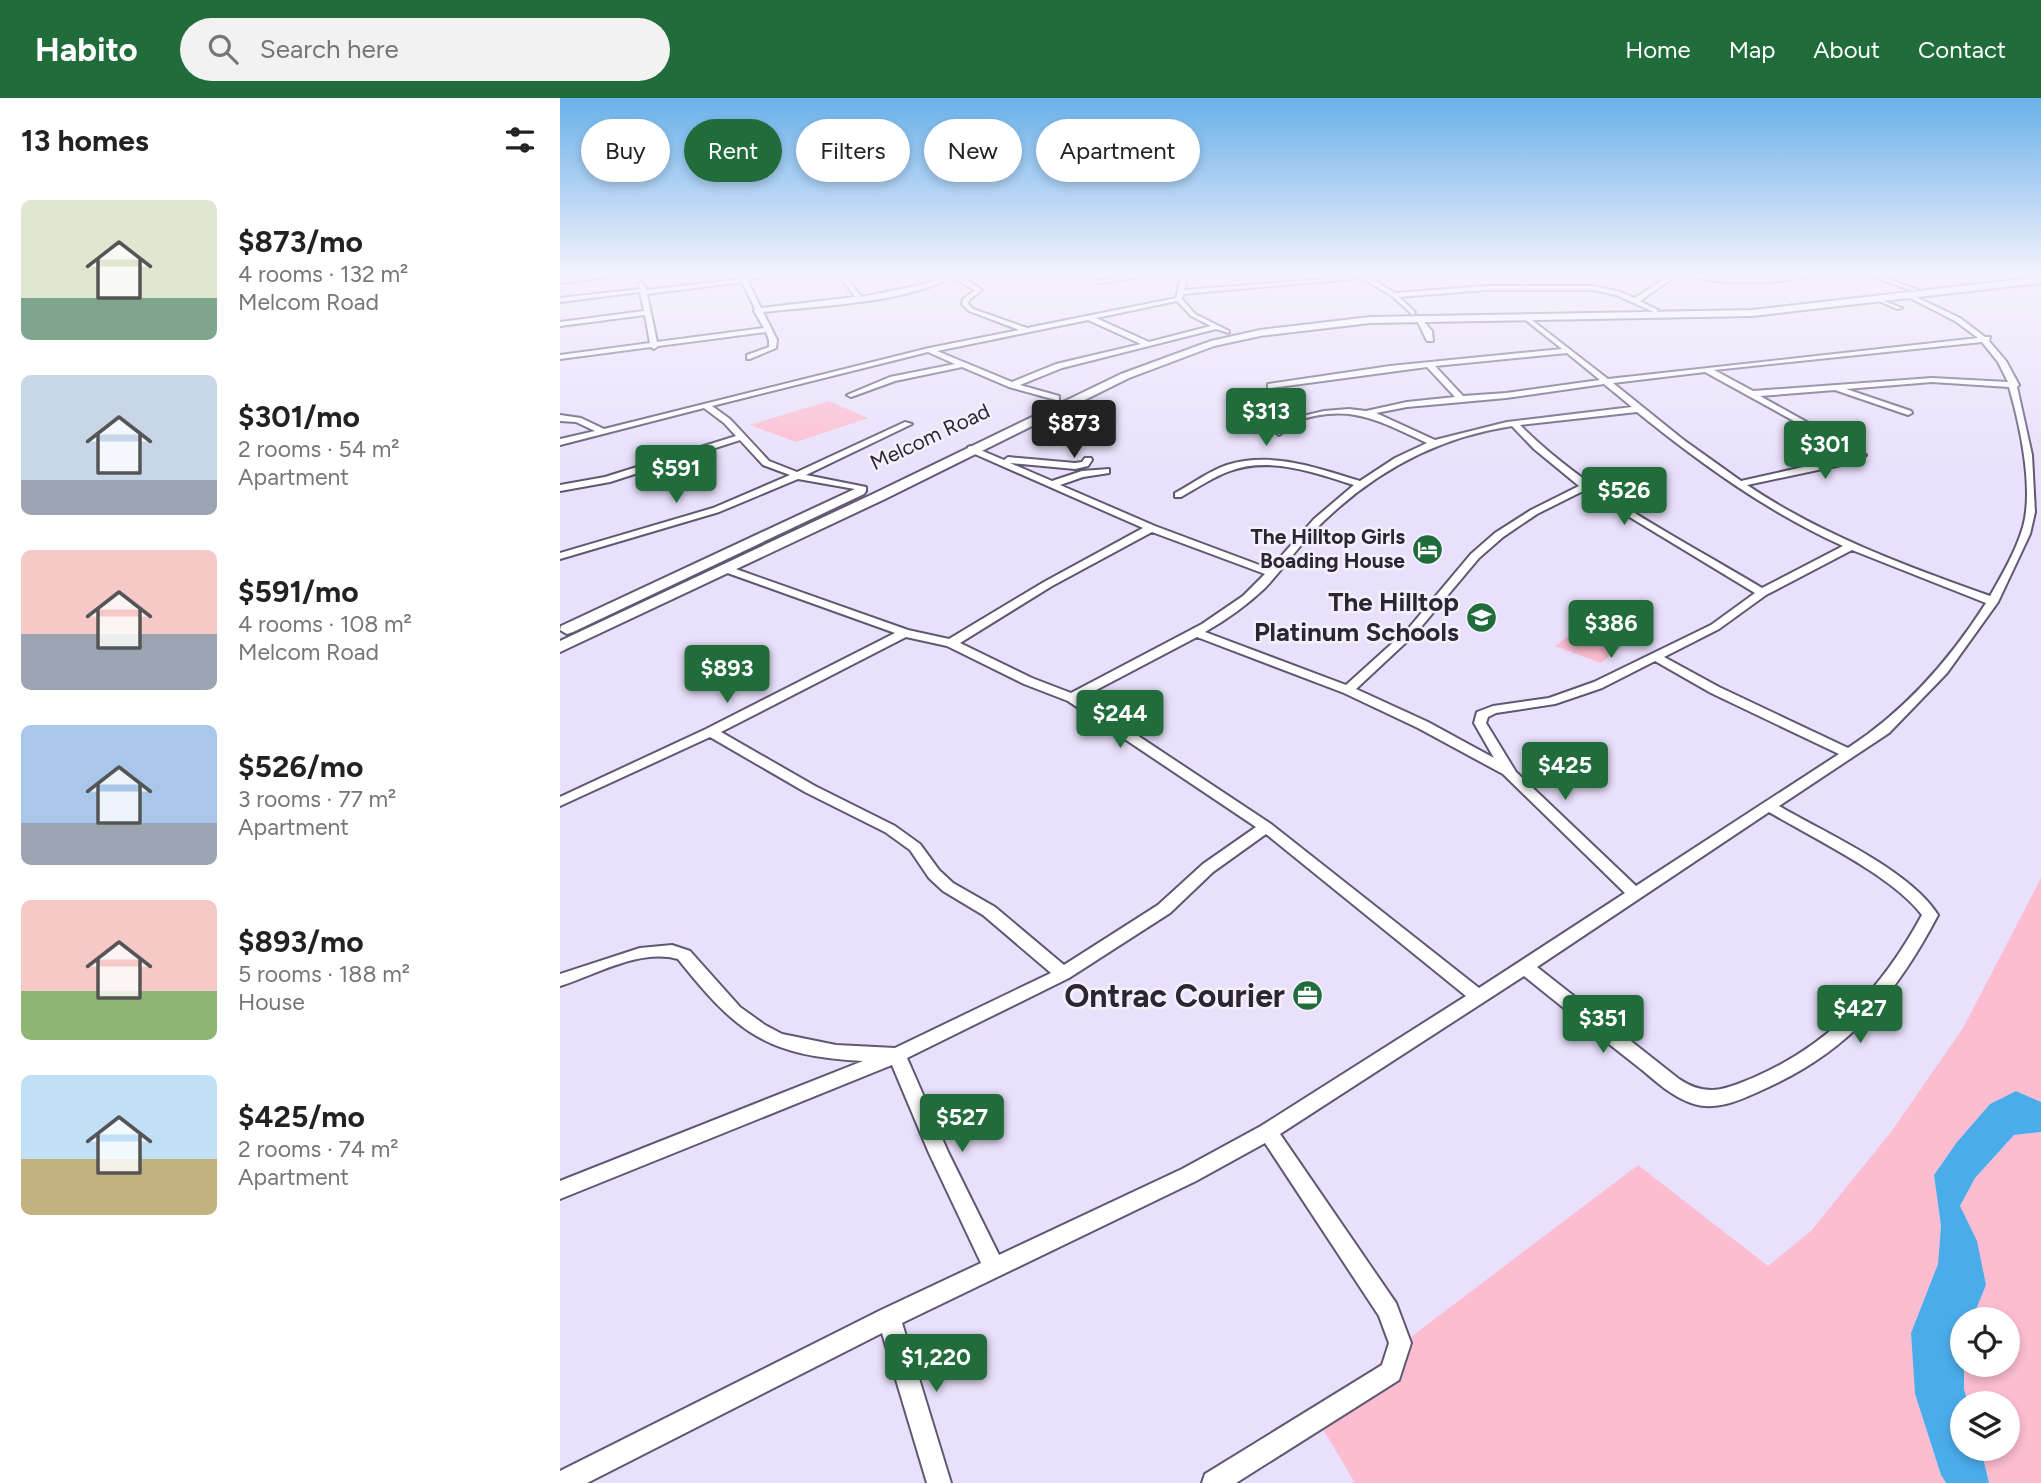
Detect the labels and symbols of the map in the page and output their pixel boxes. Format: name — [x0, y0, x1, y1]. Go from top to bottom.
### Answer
pin: $313 — [1225, 388, 1307, 448]
street label: Melcom Road — [866, 398, 993, 475]
pin: $873 — [1033, 400, 1115, 460]
pin: $301 — [1784, 422, 1866, 481]
pin: $591 — [635, 446, 717, 505]
pin: $526 — [1583, 468, 1665, 527]
place label: The Hilltop Girls Boading House — [1250, 524, 1405, 573]
hotel icon: The Hilltop Girls Boading House — [1411, 532, 1445, 566]
place label: The Hilltop Platinum Schools — [1254, 586, 1459, 648]
school or university icon: The Hilltop Platinum Schools — [1465, 600, 1499, 634]
pin: $386 — [1570, 601, 1652, 660]
pin: $893 — [686, 646, 768, 705]
pin: $244 — [1079, 690, 1161, 750]
pin: $425 — [1524, 742, 1606, 802]
place label: Ontrac Courier — [1064, 977, 1285, 1015]
office icon: Ontrac Courier — [1291, 979, 1325, 1013]
pin: $427 — [1819, 986, 1901, 1045]
pin: $351 — [1562, 996, 1644, 1055]
pin: $527 — [921, 1094, 1003, 1154]
pin: $1,220 — [879, 1334, 993, 1394]

